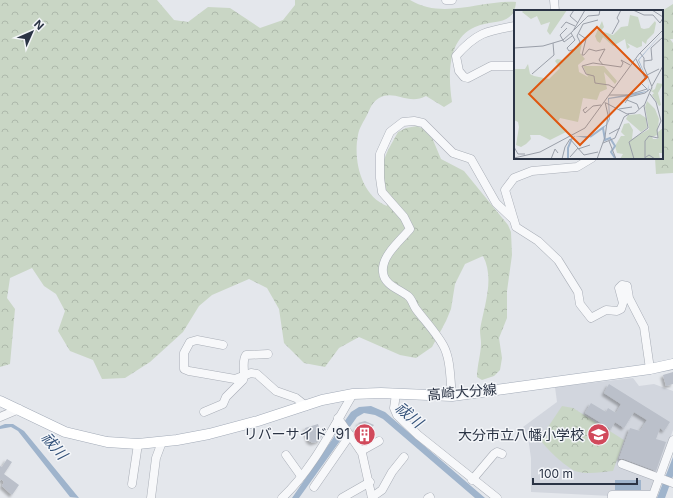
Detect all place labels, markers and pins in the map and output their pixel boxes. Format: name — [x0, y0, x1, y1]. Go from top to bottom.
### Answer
building icon: リバーサイド '91 — [352, 421, 378, 447]
school or university icon: 大分市立八幡小学校 — [586, 422, 612, 448]
place label: リバーサイド '91 — [244, 425, 350, 442]
place label: 大分市立八幡小学校 — [458, 426, 584, 443]

